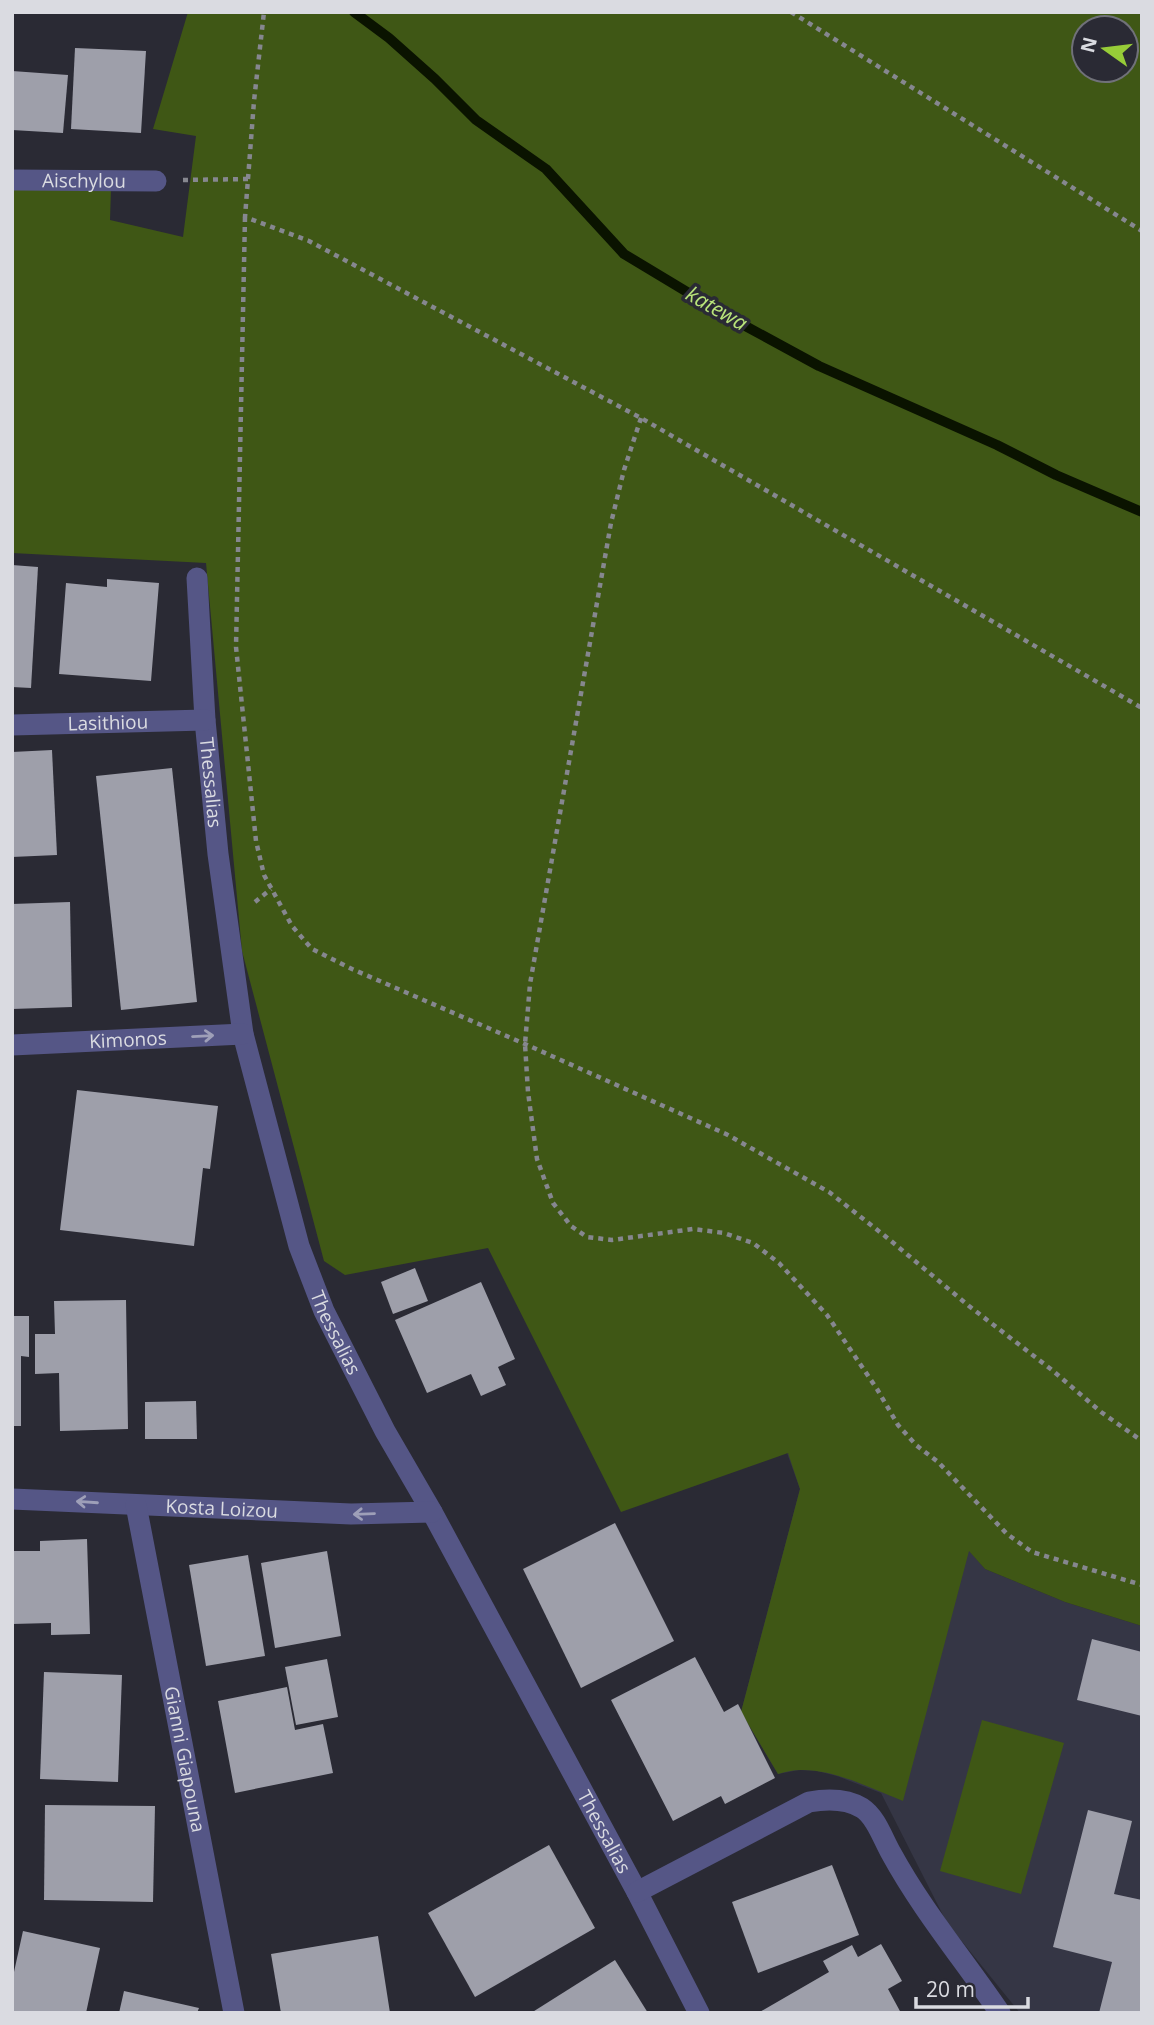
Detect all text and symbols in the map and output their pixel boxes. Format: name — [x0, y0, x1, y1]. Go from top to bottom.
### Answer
north arrow — [1070, 14, 1140, 84]
text: N — [1074, 34, 1103, 56]
street label: Aischylou — [42, 167, 126, 194]
water label: katewa — [681, 279, 753, 337]
street label: Lasithiou — [67, 708, 149, 737]
street label: Thessalias — [194, 736, 228, 829]
street label: Kimonos — [88, 1025, 167, 1054]
one-way arrow — [191, 1030, 214, 1043]
street label: Thessalias — [304, 1287, 367, 1379]
street label: Kosta Loizou — [165, 1493, 279, 1524]
one-way arrow — [77, 1495, 99, 1508]
one-way arrow — [352, 1507, 375, 1520]
street label: Gianni Giapouna — [158, 1684, 212, 1835]
street label: Thessalias — [571, 1786, 637, 1878]
scale bar — [916, 1966, 1028, 2010]
text: 20 m — [926, 1975, 975, 2003]

